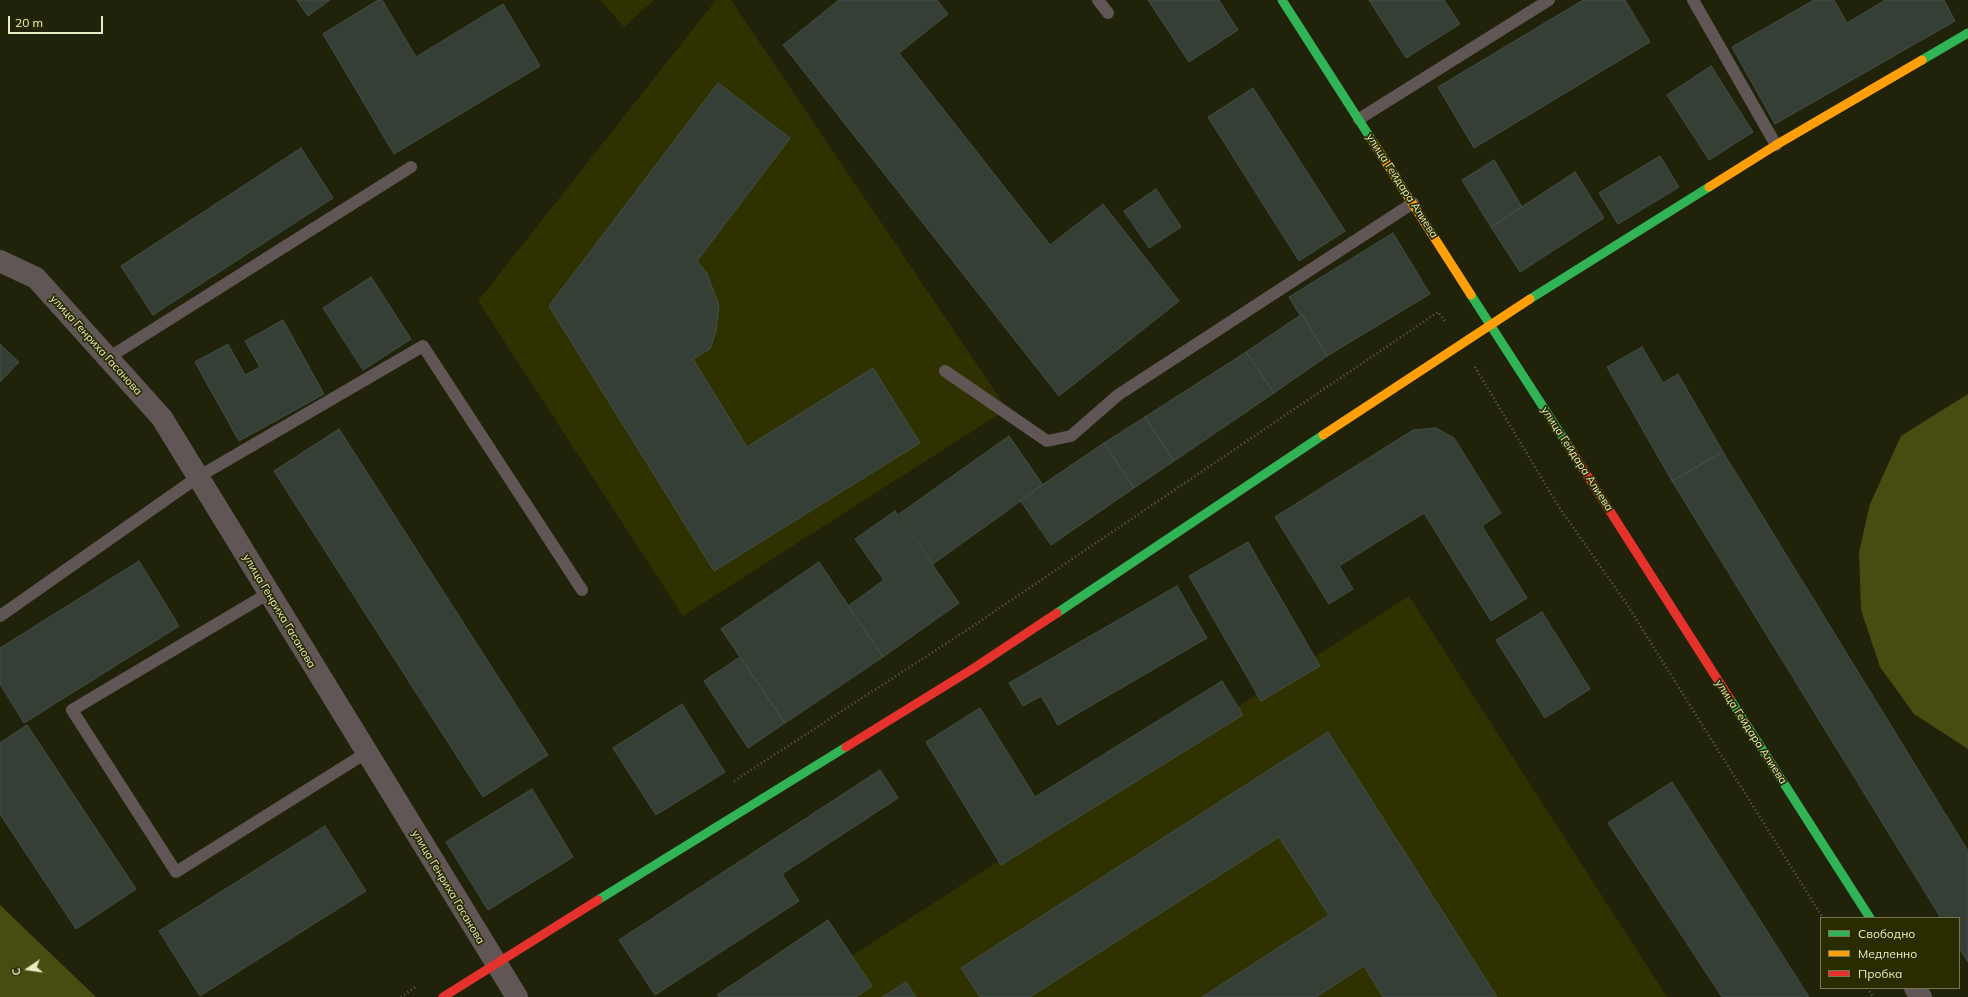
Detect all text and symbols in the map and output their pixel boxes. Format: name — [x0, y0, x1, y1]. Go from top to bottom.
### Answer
scale bar — [10, 8, 105, 34]
text: 20 m — [15, 15, 43, 30]
street label: улица Гейдара Алиева — [1363, 131, 1441, 241]
street label: улица Генриха Гасанова — [47, 292, 145, 398]
street label: улица Гейдара Алиева — [1538, 404, 1616, 514]
street label: улица Генриха Гасанова — [240, 552, 318, 670]
street label: улица Гейдара Алиева — [1712, 677, 1790, 787]
street label: улица Генриха Гасанова — [409, 828, 487, 946]
legend — [1820, 917, 1960, 989]
text: Свободно — [1858, 926, 1915, 941]
text: Медленно — [1858, 946, 1917, 961]
north arrow — [8, 949, 48, 989]
text: С — [9, 966, 24, 977]
text: Пробка — [1858, 966, 1902, 981]

